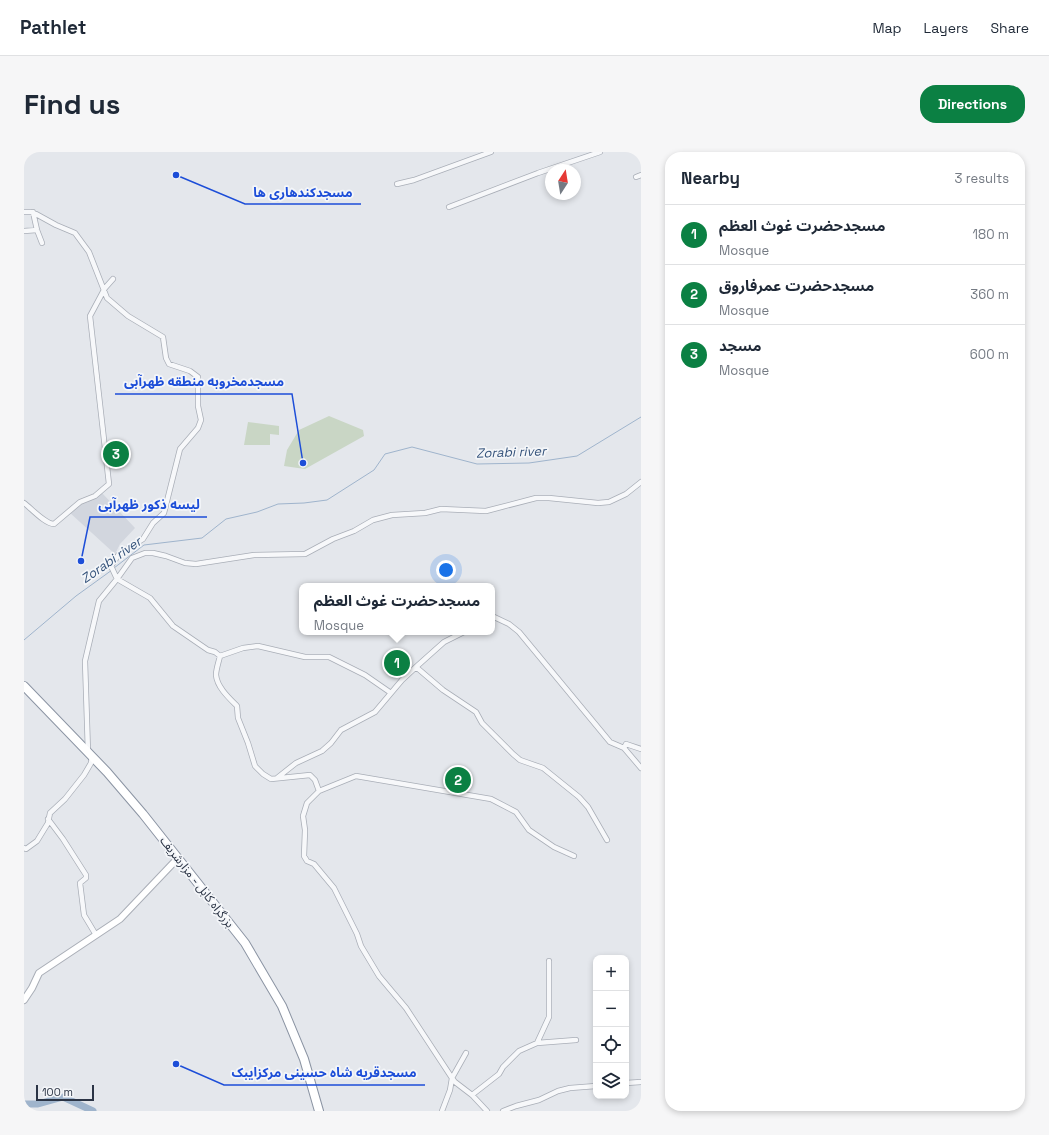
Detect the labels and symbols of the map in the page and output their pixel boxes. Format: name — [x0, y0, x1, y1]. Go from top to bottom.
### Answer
north arrow — [545, 164, 581, 200]
callout: مسجدکندهاری ها — [245, 179, 361, 204]
text: مسجدکندهاری ها — [253, 184, 353, 201]
callout: مسجدمخروبه منطقه ظهرآبی — [115, 369, 292, 394]
text: مسجدمخروبه منطقه ظهرآبی — [124, 373, 284, 390]
pin: 3 — [103, 439, 129, 469]
water label: Zorabi river — [476, 442, 548, 462]
callout: لیسه ذکور ظهرآبی — [90, 492, 207, 517]
text: لیسه ذکور ظهرآبی — [98, 496, 200, 513]
water label: Zorabi river — [78, 532, 146, 587]
your location — [436, 560, 456, 580]
pin: 1 — [384, 648, 410, 678]
pin: 2 — [445, 765, 471, 795]
street label: بزرگراه کابل - مزارشریف — [156, 833, 238, 931]
callout: مسجدقریه شاه حسینی مرکزایبک — [224, 1060, 425, 1085]
text: مسجدقریه شاه حسینی مرکزایبک — [231, 1064, 417, 1081]
scale bar — [36, 1083, 94, 1102]

